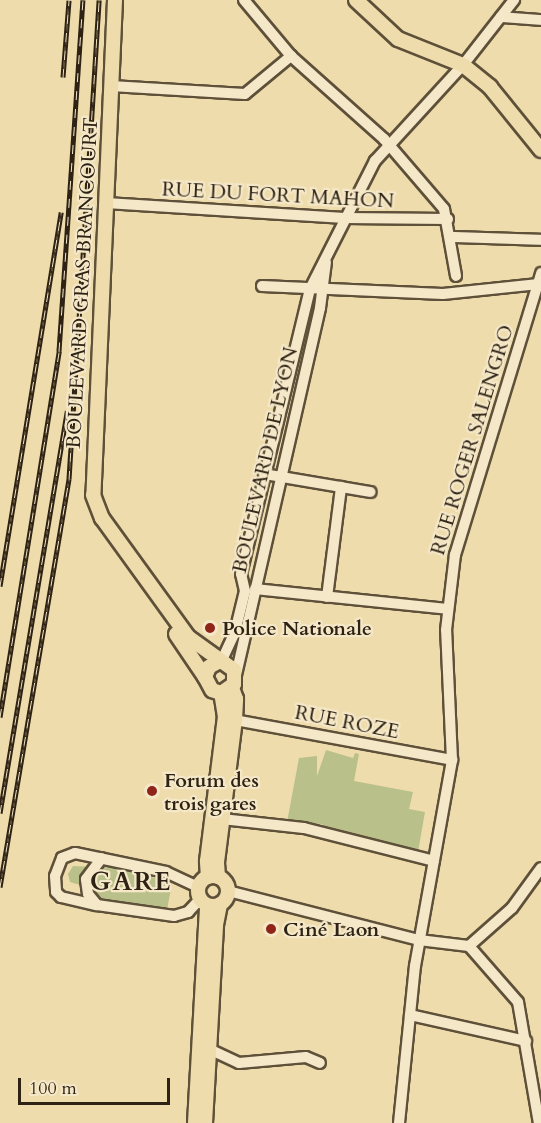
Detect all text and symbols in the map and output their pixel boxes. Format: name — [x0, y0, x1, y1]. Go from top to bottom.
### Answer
street label: BOULEVARD GRAS BRANCOURT — [61, 117, 103, 449]
street label: RUE DU FORT MAHON — [161, 177, 395, 213]
street label: RUE ROGER SALENGRO — [426, 322, 518, 558]
street label: BOULEVARD DE LYON — [227, 345, 303, 575]
place label: Police Nationale — [222, 616, 372, 640]
marker: Police Nationale — [203, 621, 217, 635]
street label: RUE ROZE — [293, 700, 401, 744]
place label: Forum des trois gares — [164, 768, 259, 815]
marker: Forum des trois gares — [145, 784, 159, 798]
district label: GARE — [90, 866, 172, 898]
place label: Ciné Laon — [283, 917, 379, 941]
marker: Ciné Laon — [264, 922, 278, 936]
scale bar — [21, 1066, 172, 1104]
text: 100 m — [29, 1076, 77, 1101]

